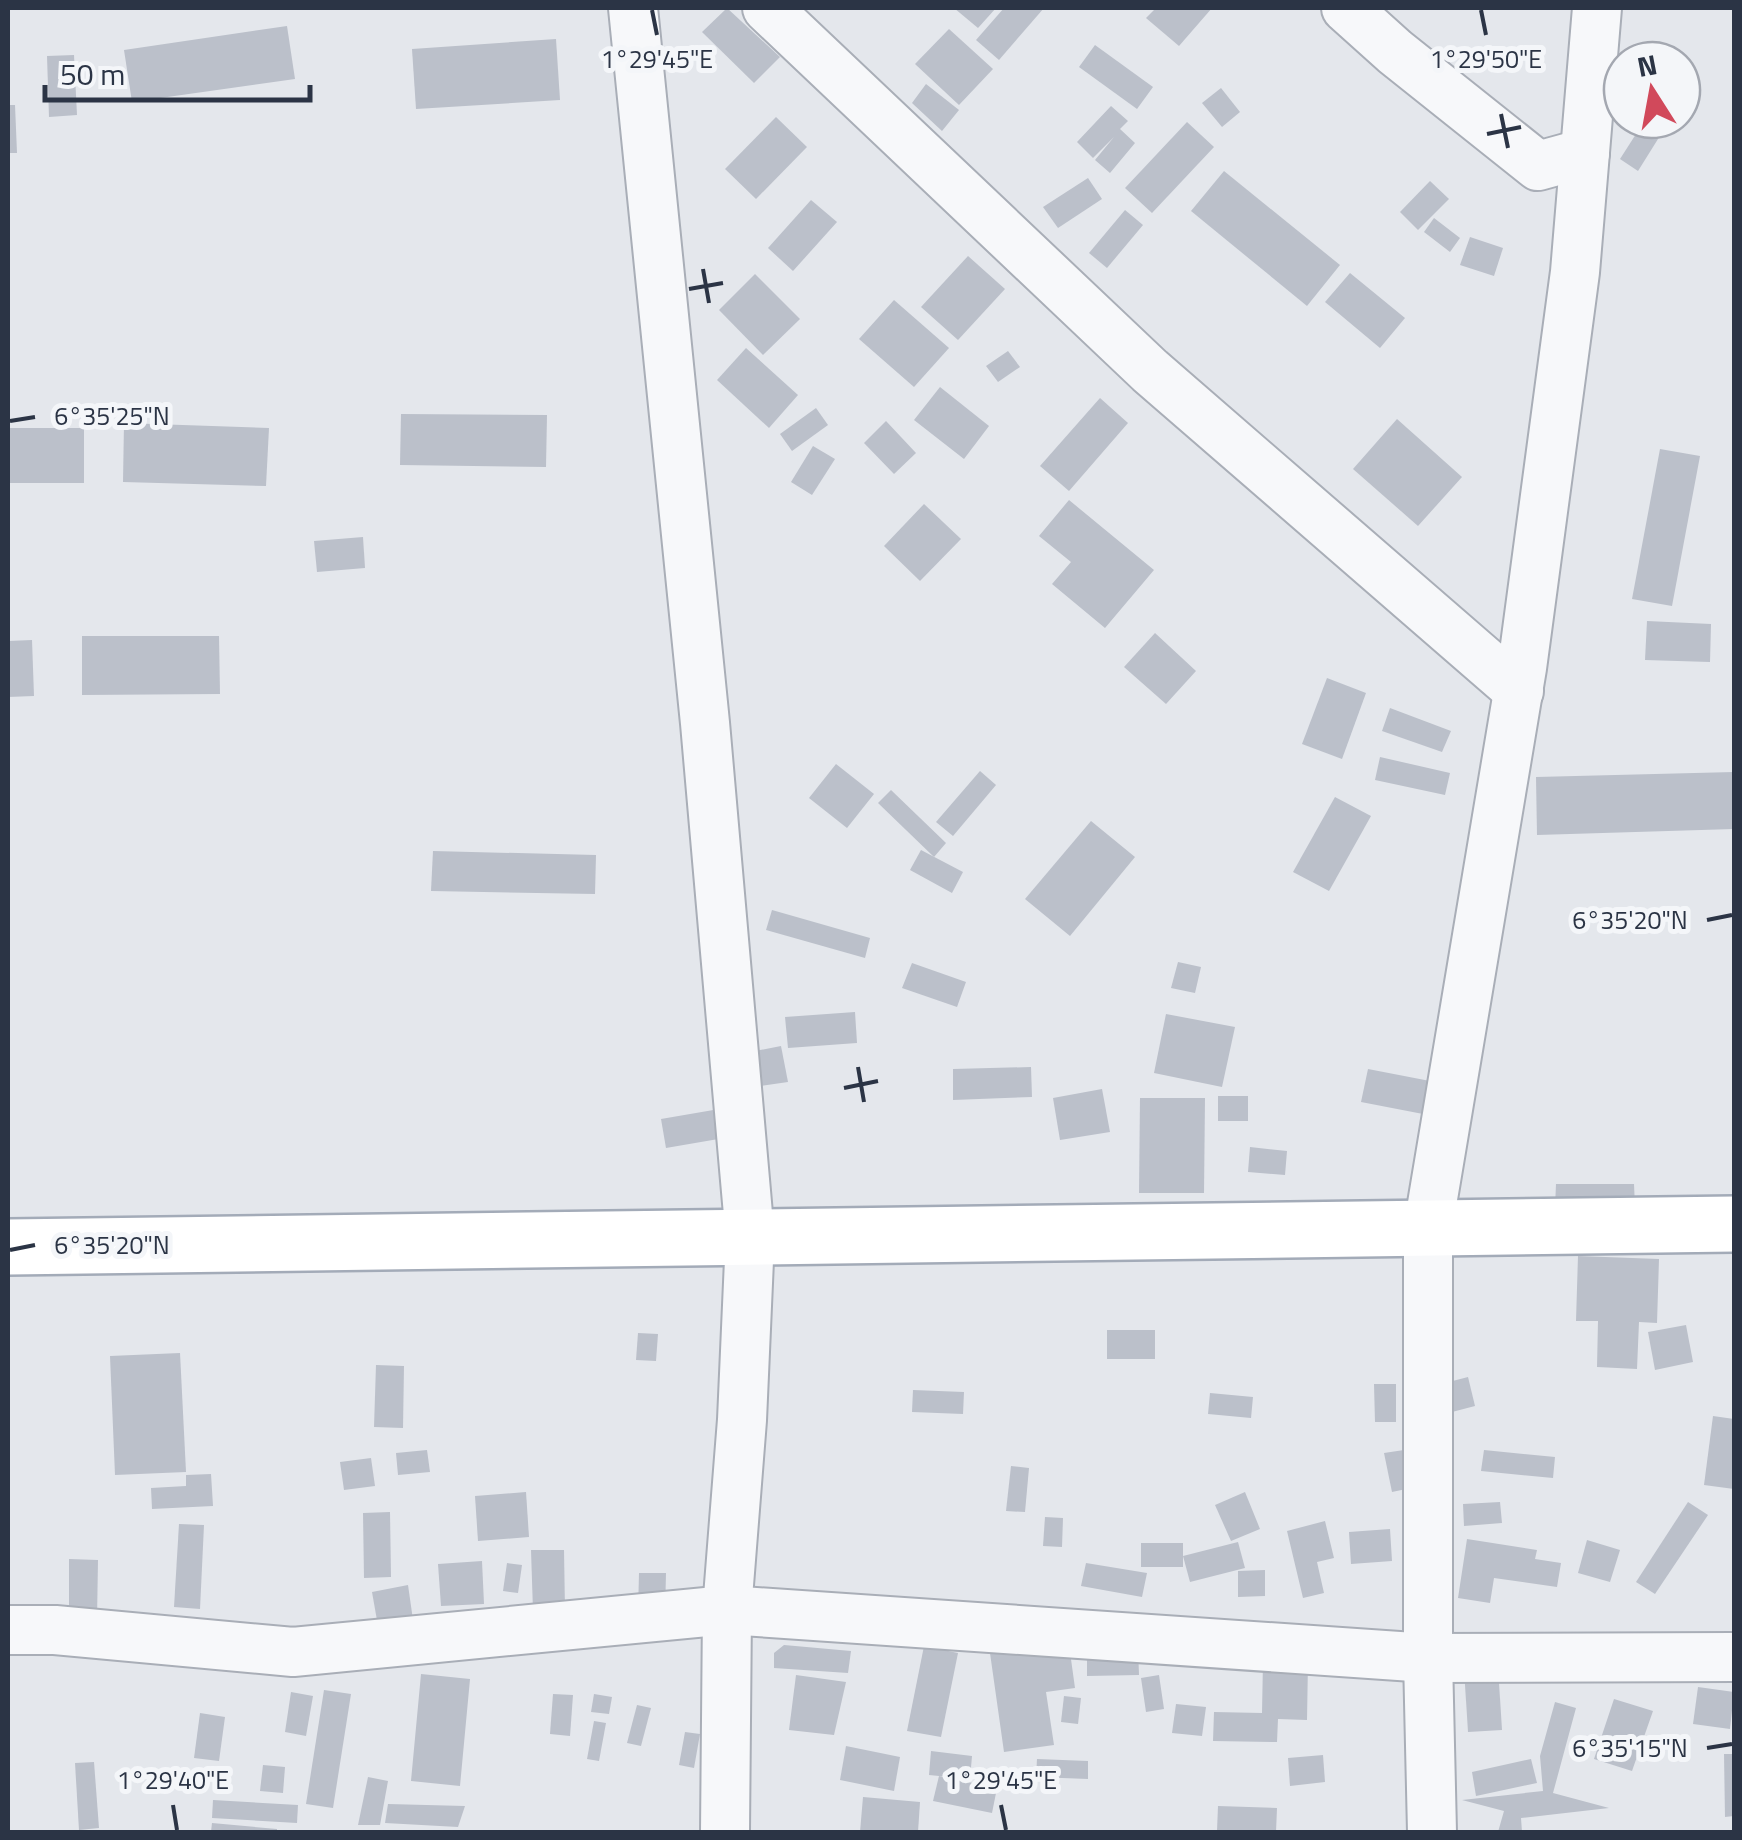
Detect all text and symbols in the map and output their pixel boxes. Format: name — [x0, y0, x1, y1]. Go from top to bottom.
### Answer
scale bar — [45, 40, 310, 102]
text: 1°29'45"E — [601, 40, 713, 78]
text: 1°29'50"E — [1430, 40, 1542, 78]
north arrow — [1602, 40, 1702, 140]
text: N — [1634, 42, 1661, 88]
text: 50 m — [60, 51, 125, 97]
text: 6°35'25"N — [54, 397, 170, 435]
text: 6°35'20"N — [1572, 901, 1688, 939]
text: 6°35'20"N — [54, 1226, 170, 1264]
text: 6°35'15"N — [1572, 1729, 1688, 1767]
text: 1°29'40"E — [117, 1761, 229, 1799]
text: 1°29'45"E — [945, 1761, 1057, 1799]

